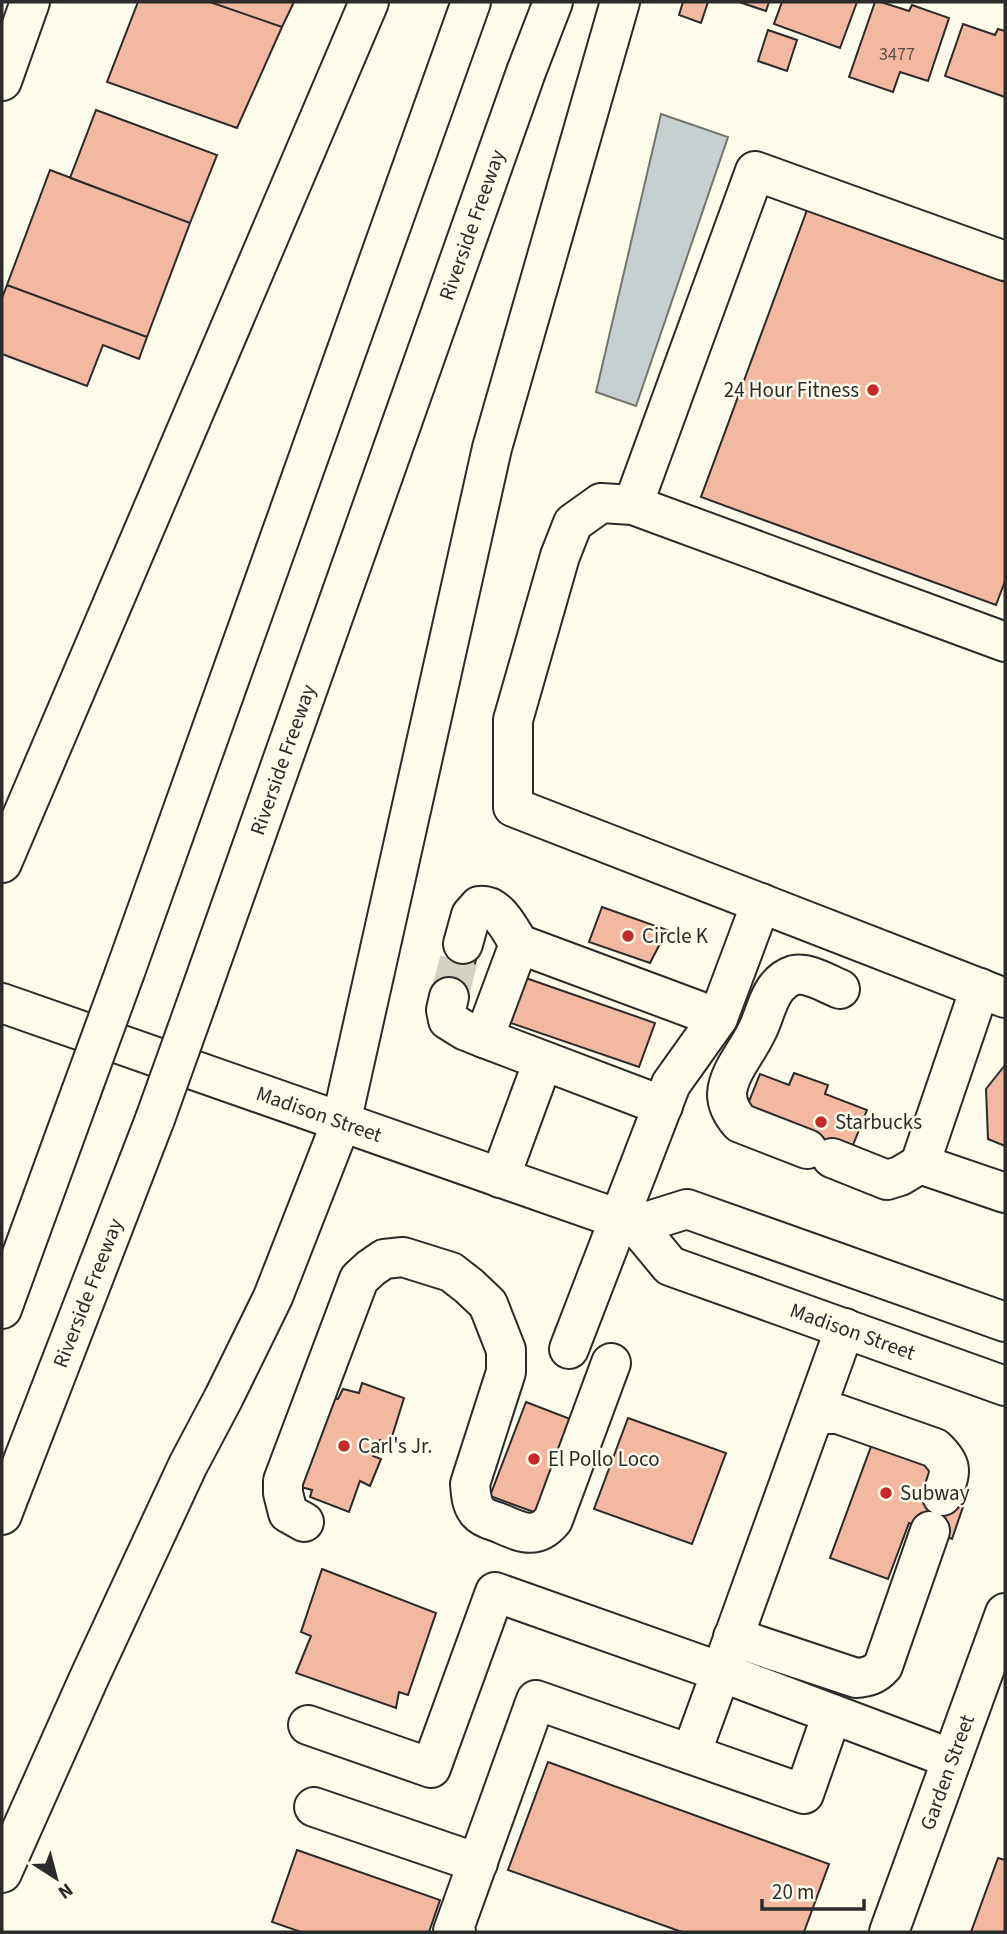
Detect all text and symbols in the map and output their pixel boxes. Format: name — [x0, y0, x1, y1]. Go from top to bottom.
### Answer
house number: 3477 — [879, 42, 915, 67]
street label: Riverside Freeway — [431, 145, 512, 305]
place label: 24 Hour Fitness — [724, 375, 859, 405]
marker: 24 Hour Fitness — [865, 382, 881, 398]
street label: Riverside Freeway — [242, 680, 323, 839]
place label: Circle K — [642, 921, 709, 951]
marker: Circle K — [620, 928, 636, 944]
street label: Madison Street — [252, 1078, 386, 1150]
place label: Starbucks — [835, 1107, 922, 1137]
marker: Starbucks — [813, 1114, 829, 1130]
street label: Riverside Freeway — [45, 1214, 130, 1372]
street label: Madison Street — [786, 1295, 919, 1368]
place label: Carl's Jr. — [358, 1431, 432, 1461]
marker: Carl's Jr. — [336, 1438, 352, 1454]
place label: El Pollo Loco — [548, 1444, 660, 1474]
marker: El Pollo Loco — [526, 1451, 542, 1467]
place label: Subway — [900, 1478, 970, 1508]
marker: Subway — [878, 1485, 894, 1501]
street label: Garden Street — [912, 1710, 982, 1834]
north arrow — [21, 1843, 91, 1913]
scale bar — [762, 1868, 864, 1912]
text: N — [52, 1876, 78, 1905]
text: 20 m — [772, 1877, 814, 1907]

